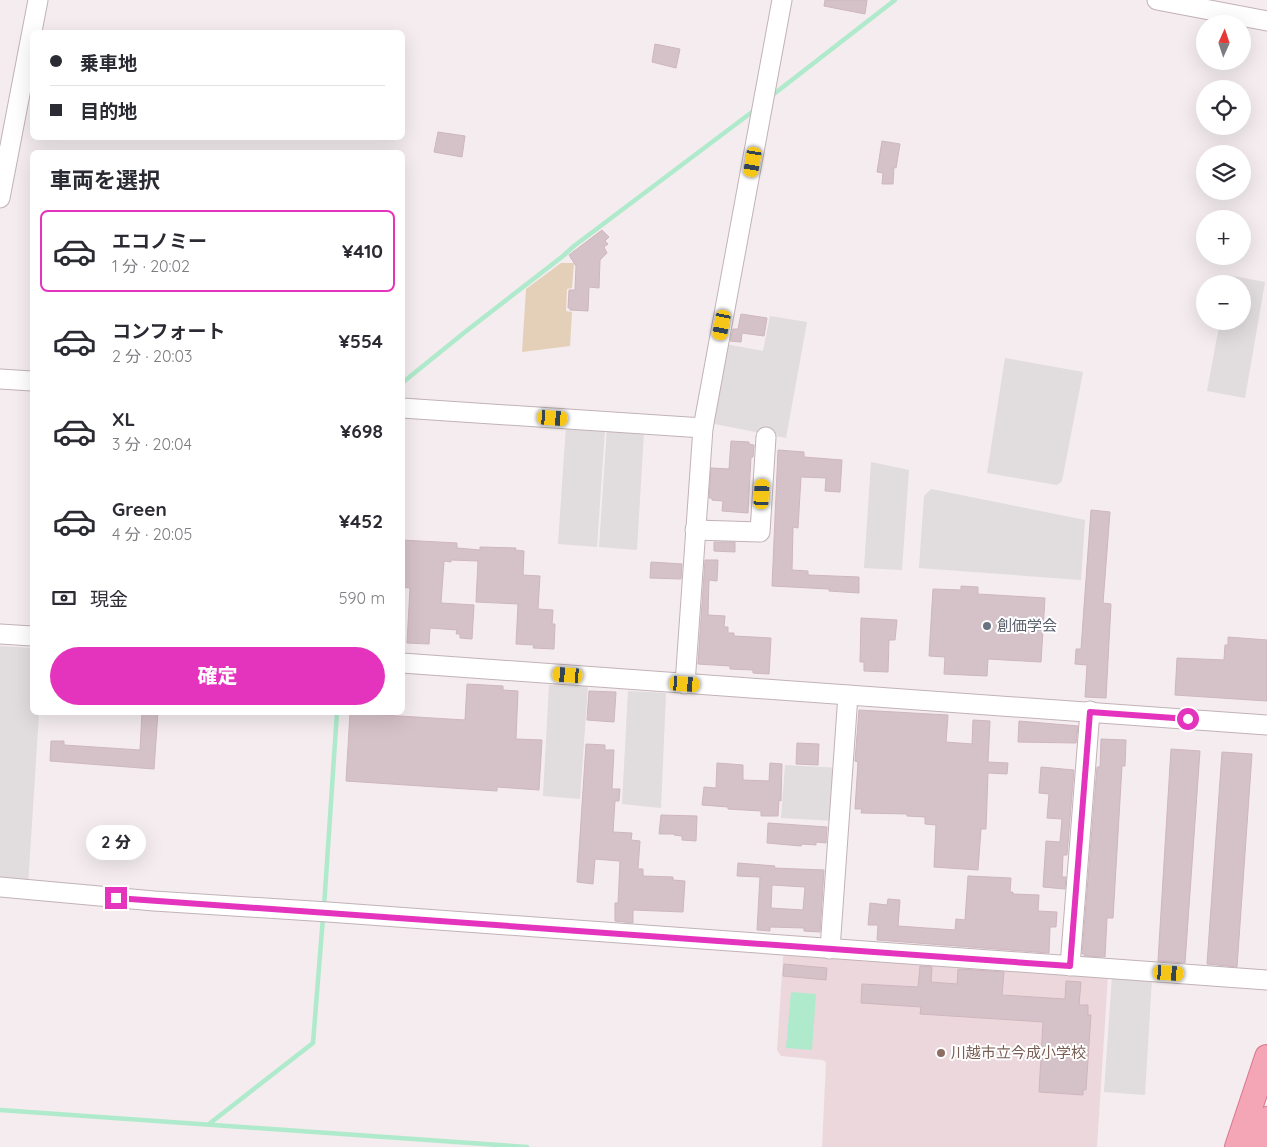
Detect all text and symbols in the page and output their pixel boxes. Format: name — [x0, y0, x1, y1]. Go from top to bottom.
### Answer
north arrow — [1196, 15, 1251, 70]
map controls — [1196, 15, 1251, 330]
text: 乗車地 — [80, 51, 137, 75]
button: locate — [1196, 80, 1251, 135]
text: 目的地 — [80, 99, 137, 123]
button: layers — [1196, 145, 1251, 200]
car — [743, 146, 762, 178]
text: 車両を選択 — [50, 166, 160, 194]
button: + — [1196, 210, 1251, 265]
icon: car — [52, 229, 97, 274]
text: エコノミー — [112, 229, 207, 253]
text: ¥410 — [342, 239, 383, 263]
text: 1 分 · 20:02 — [112, 256, 190, 276]
button: − — [1196, 275, 1251, 330]
car — [711, 309, 732, 341]
icon: car — [52, 319, 97, 364]
text: コンフォート — [112, 319, 225, 343]
text: ¥554 — [339, 329, 383, 353]
text: 2 分 · 20:03 — [112, 346, 192, 366]
text: XL — [112, 407, 135, 431]
icon: car — [52, 409, 97, 454]
car — [537, 409, 568, 427]
text: ¥698 — [340, 419, 383, 443]
text: 3 分 · 20:04 — [112, 434, 192, 454]
car — [753, 479, 770, 509]
text: Green — [112, 497, 167, 521]
icon: car — [52, 499, 97, 544]
text: ¥452 — [339, 509, 383, 533]
text: 4 分 · 20:05 — [112, 524, 192, 544]
icon: cash — [50, 584, 78, 612]
text: 現金 — [90, 587, 128, 611]
text: 590 m — [339, 588, 385, 608]
place label: 創価学会 — [997, 616, 1057, 635]
marker: 創価学会 — [981, 620, 993, 632]
button: 確定 — [50, 647, 385, 705]
car — [552, 666, 583, 684]
car — [669, 675, 700, 693]
route start — [1177, 708, 1199, 730]
callout: 2 分 — [86, 826, 146, 860]
text: 2 分 — [101, 832, 131, 852]
route end — [105, 887, 127, 909]
car — [1153, 964, 1184, 982]
place label: 川越市立今成小学校 — [951, 1043, 1086, 1062]
marker: 川越市立今成小学校 — [935, 1047, 947, 1059]

